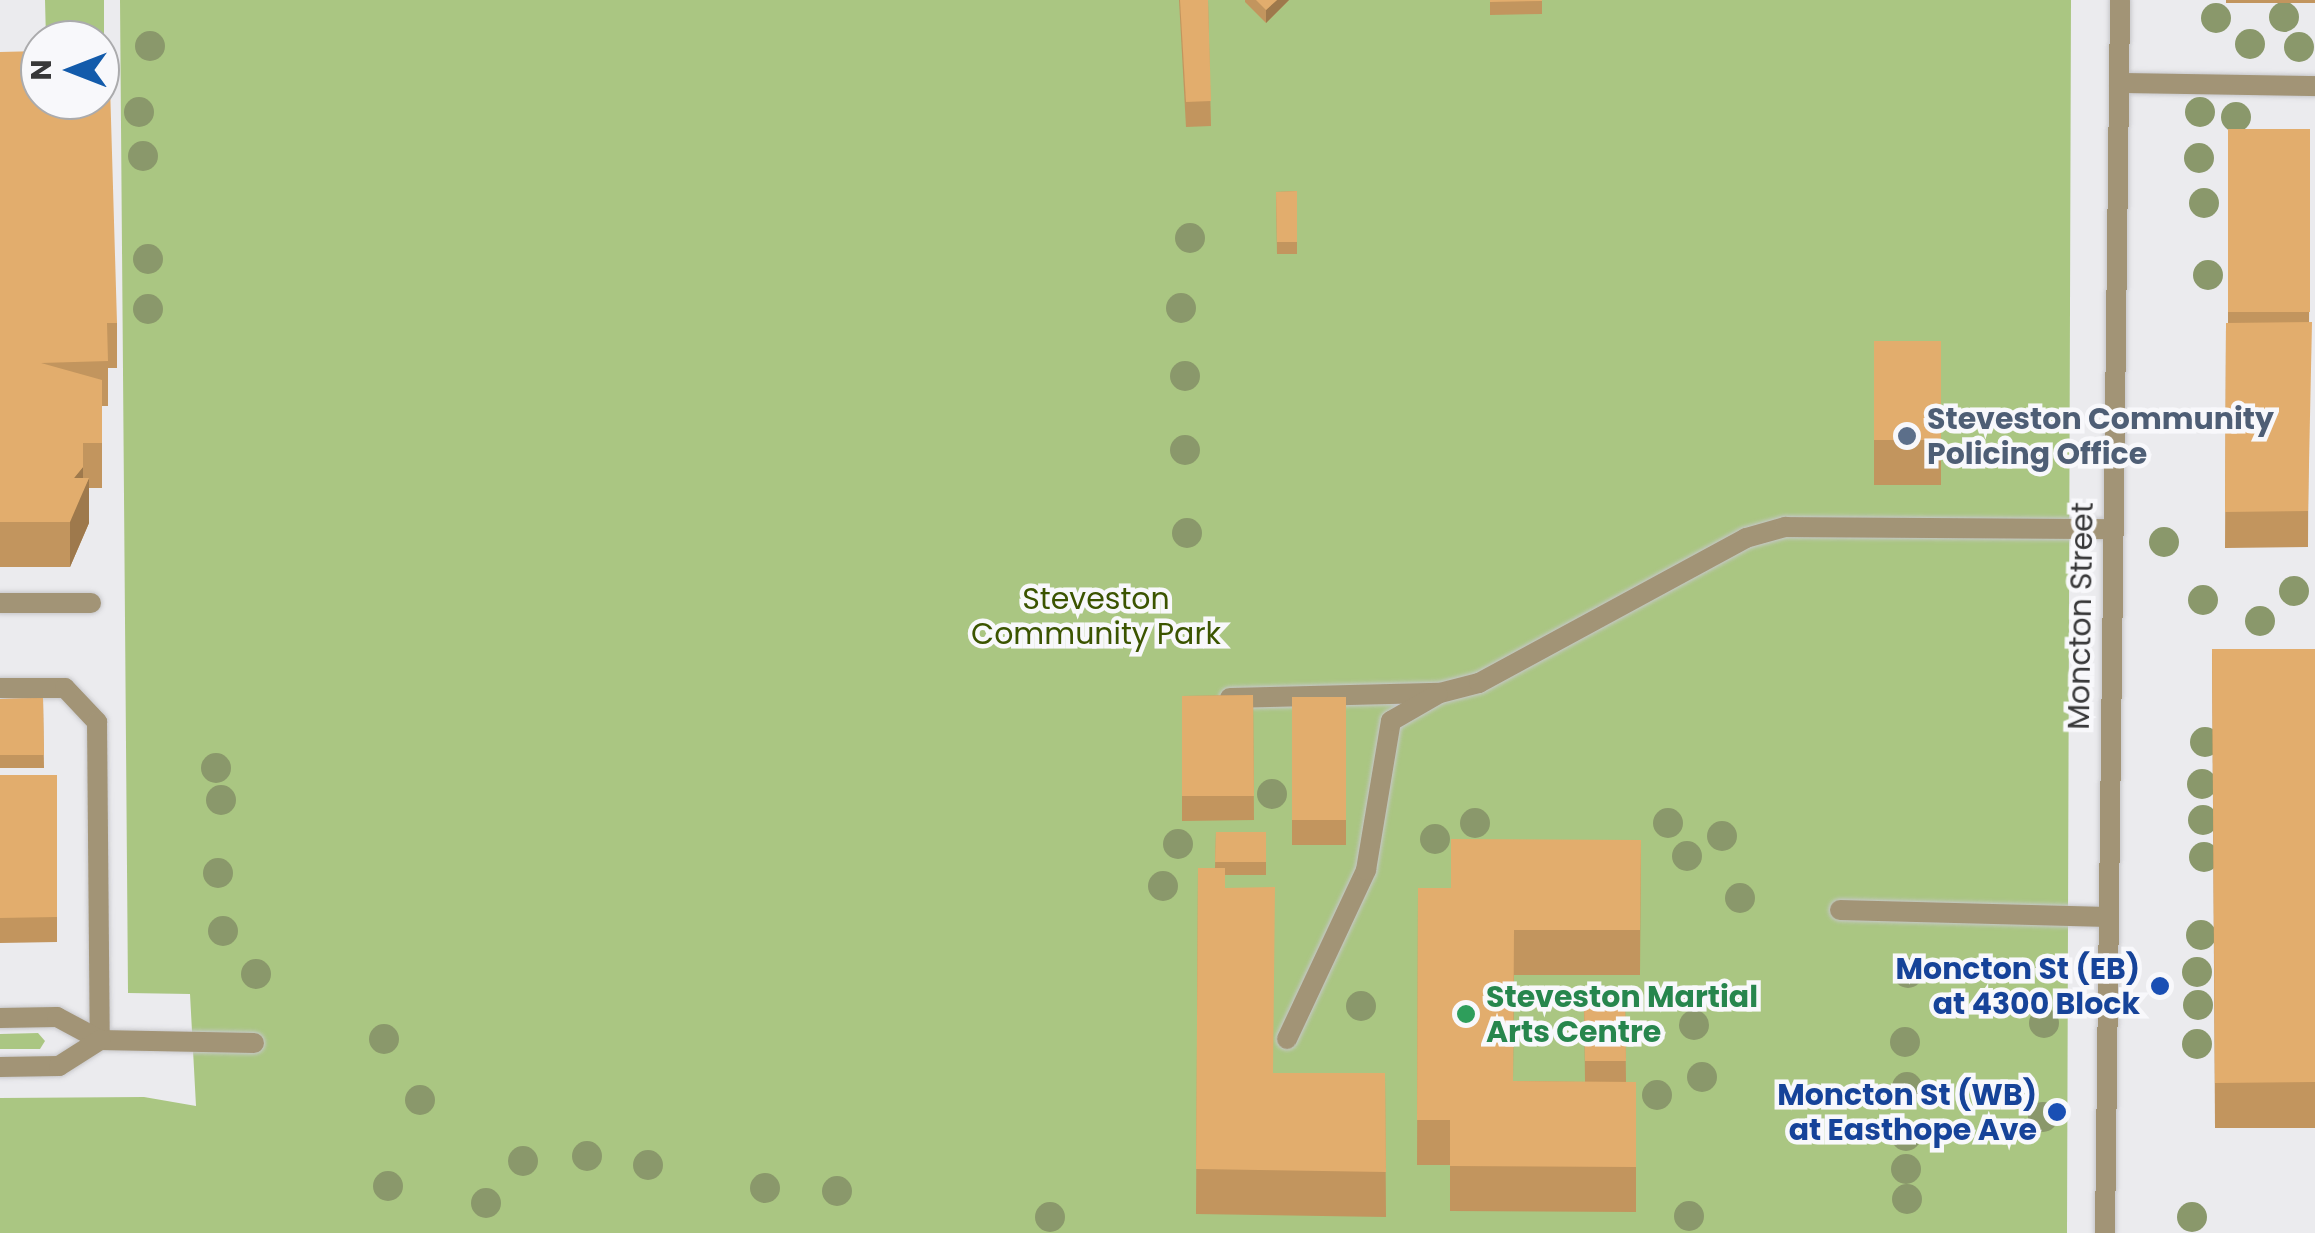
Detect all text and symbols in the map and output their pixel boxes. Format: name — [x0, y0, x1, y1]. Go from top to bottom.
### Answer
north arrow — [20, 20, 120, 120]
text: N — [22, 59, 61, 81]
place label: Steveston Community Policing Office — [1927, 401, 2274, 472]
marker: Steveston Community Policing Office — [1896, 425, 1918, 447]
street label: Moncton Street — [2061, 502, 2101, 730]
park label: Steveston Community Park — [971, 581, 1221, 652]
place label: Moncton St (EB) at 4300 Block — [1896, 951, 2140, 1022]
marker: Moncton St (EB) at 4300 Block — [2149, 975, 2171, 997]
place label: Steveston Martial Arts Centre — [1486, 979, 1758, 1050]
marker: Steveston Martial Arts Centre — [1455, 1003, 1477, 1025]
place label: Moncton St (WB) at Easthope Ave — [1777, 1077, 2037, 1148]
marker: Moncton St (WB) at Easthope Ave — [2046, 1101, 2068, 1123]

